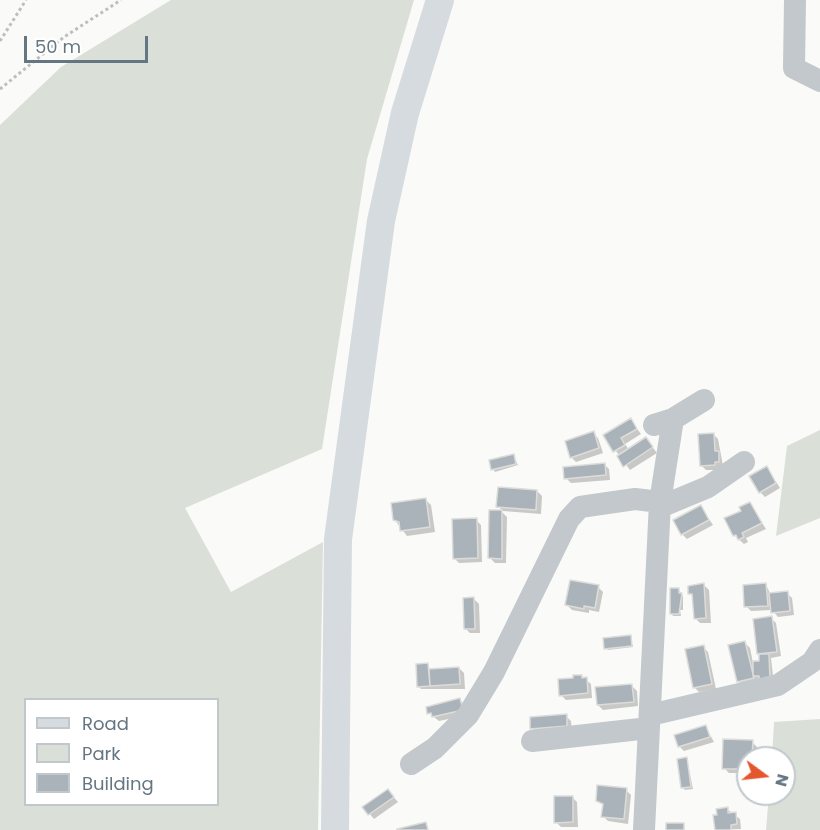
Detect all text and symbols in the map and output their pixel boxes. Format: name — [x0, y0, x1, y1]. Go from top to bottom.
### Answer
scale bar — [27, 24, 152, 62]
text: 50 m — [35, 34, 81, 59]
legend — [24, 698, 219, 806]
text: Road — [82, 711, 129, 736]
text: Park — [82, 741, 121, 766]
north arrow — [736, 746, 796, 806]
text: Building — [82, 771, 154, 796]
text: N — [769, 771, 795, 789]

